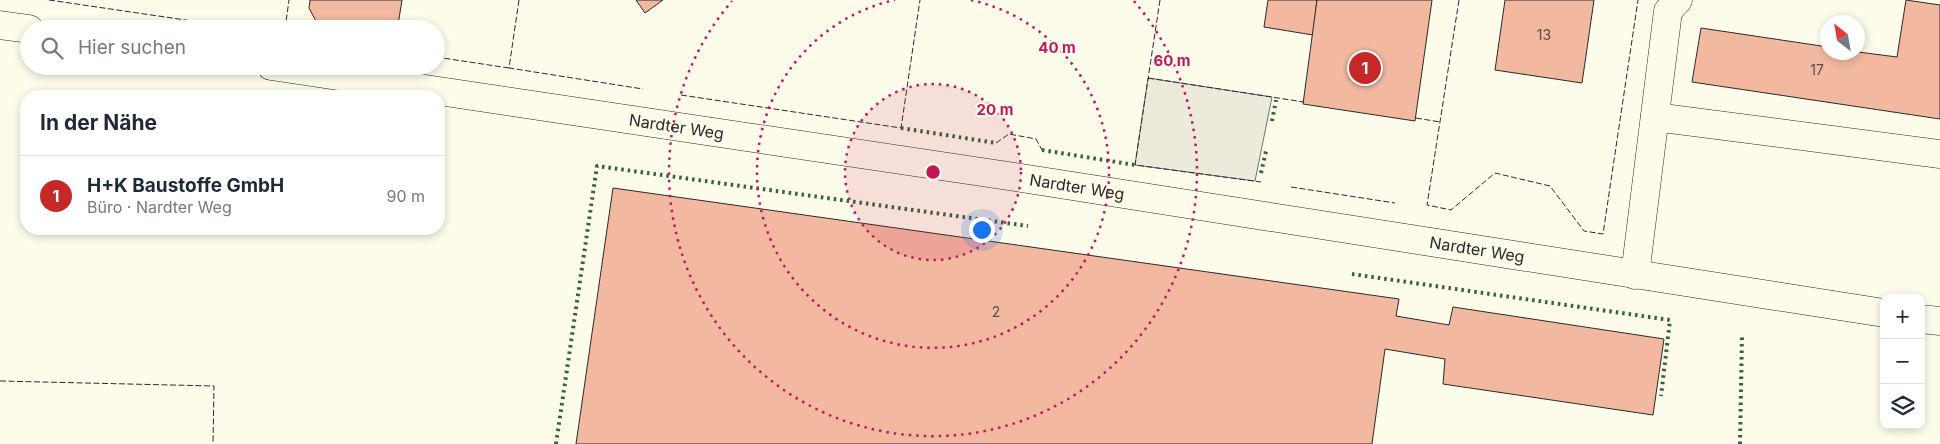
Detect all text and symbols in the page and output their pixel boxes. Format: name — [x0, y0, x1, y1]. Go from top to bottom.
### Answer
north arrow — [1820, 15, 1865, 60]
search box — [20, 20, 445, 75]
house number: 13 — [1537, 26, 1551, 43]
icon: search — [38, 34, 66, 62]
text: Hier suchen — [78, 36, 186, 59]
text: 40 m — [1038, 38, 1076, 57]
pin: 1 — [1349, 49, 1381, 87]
text: 60 m — [1153, 51, 1191, 70]
house number: 17 — [1810, 61, 1824, 78]
text: 20 m — [977, 100, 1013, 119]
text: In der Nähe — [40, 110, 157, 135]
street label: Nardter Weg — [628, 110, 725, 143]
centre of rings — [924, 163, 942, 181]
street label: Nardter Weg — [1028, 169, 1126, 204]
text: H+K Baustoffe GmbH — [87, 174, 284, 197]
text: 1 — [53, 186, 59, 206]
text: 90 m — [386, 186, 425, 206]
text: Büro · Nardter Weg — [87, 197, 232, 217]
your location — [969, 217, 995, 243]
street label: Nardter Weg — [1428, 232, 1526, 267]
map controls — [1880, 294, 1925, 429]
button: + — [1880, 294, 1925, 339]
house number: 2 — [992, 303, 1000, 320]
button: − — [1880, 339, 1925, 384]
button: layers — [1880, 384, 1925, 429]

